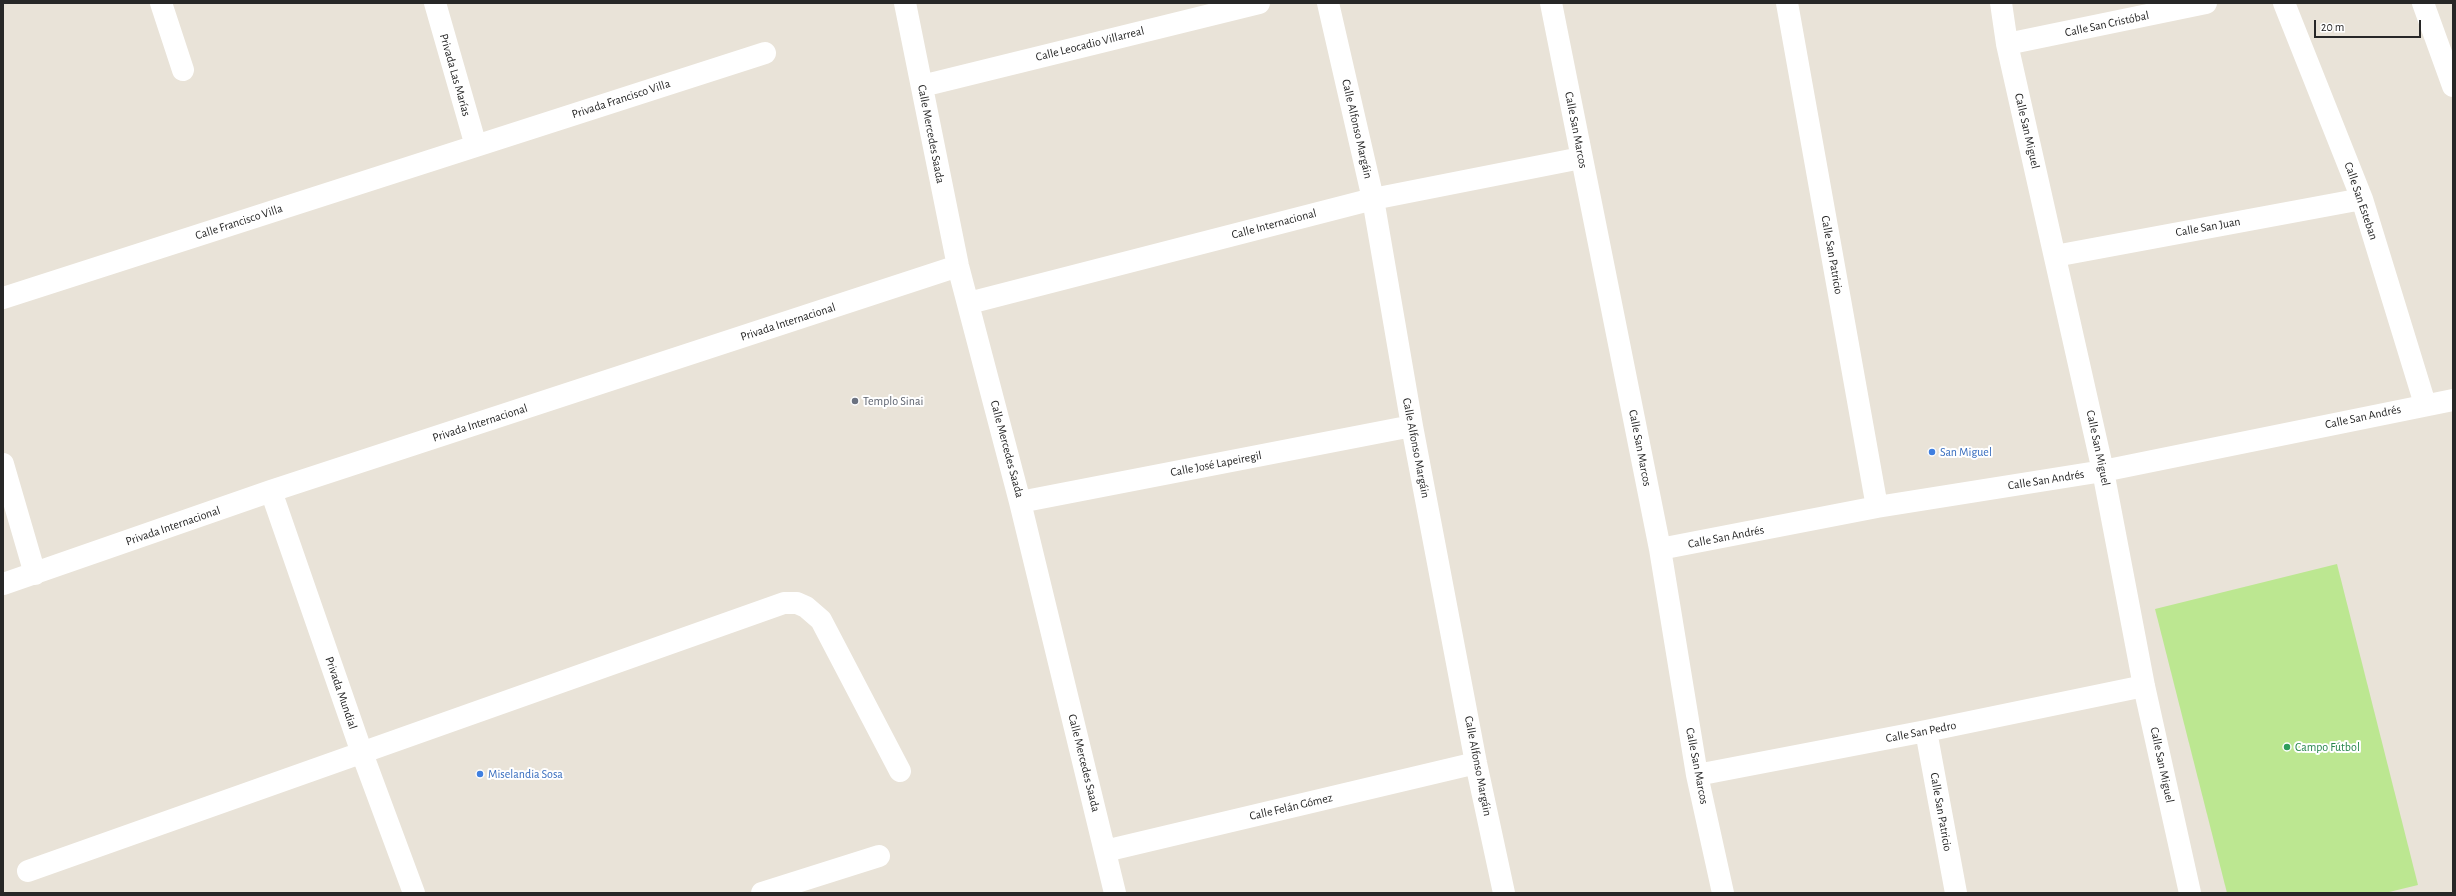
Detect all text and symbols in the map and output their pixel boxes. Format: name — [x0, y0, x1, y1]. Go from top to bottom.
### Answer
street label: Calle San Cristóbal — [2064, 8, 2150, 40]
scale bar — [2316, 12, 2423, 38]
text: 20 m — [2321, 21, 2344, 33]
street label: Calle Leocadio Villarreal — [1034, 24, 1146, 64]
street label: Privada Las Marías — [436, 32, 474, 118]
street label: Privada Francisco Villa — [570, 76, 672, 122]
street label: Calle Alfonso Margáin — [1339, 78, 1375, 180]
street label: Calle Mercedes Saada — [914, 83, 948, 185]
street label: Calle San Marcos — [1562, 90, 1590, 170]
street label: Calle San Miguel — [2011, 92, 2043, 170]
street label: Calle San Esteban — [2341, 160, 2381, 242]
street label: Calle Francisco Villa — [194, 201, 284, 243]
street label: Calle Internacional — [1230, 206, 1318, 242]
street label: Calle San Patricio — [1818, 214, 1846, 296]
street label: Calle San Juan — [2174, 214, 2242, 240]
street label: Privada Internacional — [739, 300, 837, 344]
place label: Templo Sinai — [863, 394, 923, 408]
marker: Templo Sinai — [850, 396, 860, 406]
street label: Calle Alfonso Margáin — [1399, 397, 1433, 499]
street label: Calle Mercedes Saada — [987, 399, 1027, 499]
street label: Privada Internacional — [431, 401, 529, 445]
street label: Calle San Andrés — [2324, 402, 2402, 432]
street label: Calle San Marcos — [1626, 408, 1654, 488]
street label: Calle San Miguel — [2083, 409, 2113, 487]
place label: San Miguel — [1940, 445, 1992, 459]
marker: San Miguel — [1927, 447, 1937, 457]
street label: Calle José Lapeiregil — [1169, 448, 1263, 480]
street label: Calle San Andrés — [2007, 467, 2085, 493]
street label: Privada Internacional — [124, 503, 222, 549]
street label: Calle San Andrés — [1687, 523, 1765, 551]
street label: Privada Mundial — [322, 655, 360, 731]
street label: Calle Mercedes Saada — [1065, 713, 1103, 813]
street label: Calle Alfonso Margáin — [1461, 715, 1495, 817]
street label: Calle San Pedro — [1885, 718, 1957, 746]
street label: Calle San Marcos — [1683, 726, 1711, 806]
street label: Calle San Miguel — [2147, 726, 2177, 804]
place label: Campo Fútbol — [2295, 740, 2360, 754]
marker: Campo Fútbol — [2282, 742, 2292, 752]
place label: Miselandia Sosa — [488, 767, 563, 781]
marker: Miselandia Sosa — [475, 769, 485, 779]
street label: Calle San Patricio — [1927, 771, 1955, 853]
street label: Calle Felán Gómez — [1248, 790, 1334, 824]

